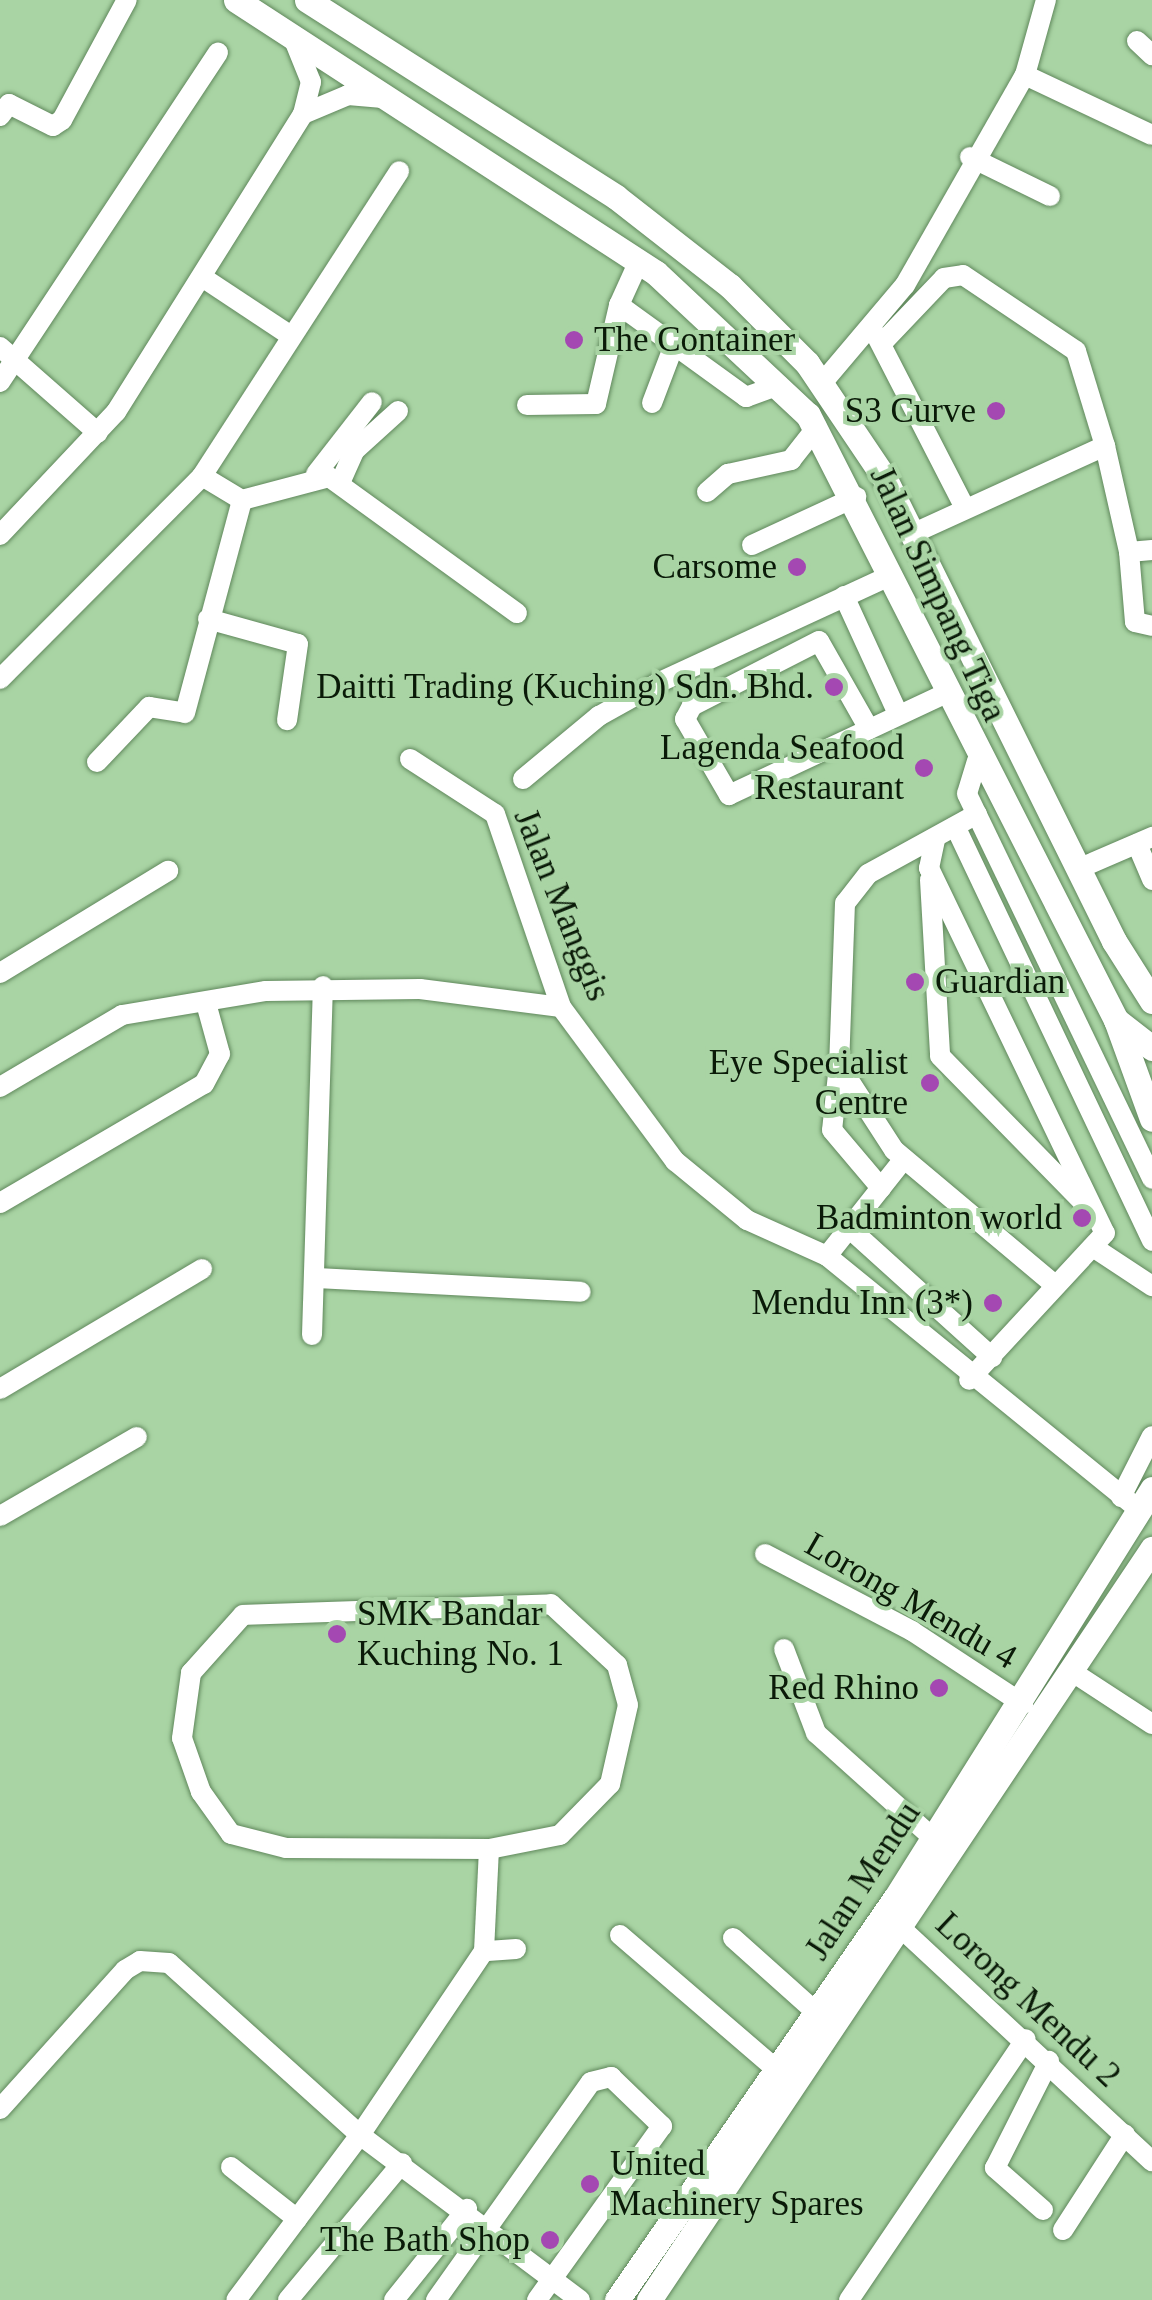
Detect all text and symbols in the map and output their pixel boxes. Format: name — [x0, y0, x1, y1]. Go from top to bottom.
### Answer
place label: The Container — [594, 319, 795, 361]
marker: The Container — [563, 329, 585, 351]
place label: S3 Curve — [845, 390, 976, 432]
marker: S3 Curve — [985, 400, 1007, 422]
street label: Jalan Simpang Tiga — [860, 460, 1016, 728]
place label: Carsome — [653, 546, 777, 588]
marker: Carsome — [786, 556, 808, 578]
place label: Daitti Trading (Kuching) Sdn. Bhd. — [316, 666, 814, 708]
marker: Daitti Trading (Kuching) Sdn. Bhd. — [823, 676, 845, 698]
place label: Lagenda Seafood Restaurant — [660, 727, 904, 809]
marker: Lagenda Seafood Restaurant — [913, 757, 935, 779]
street label: Jalan Manggis — [504, 803, 620, 1007]
place label: Guardian — [935, 961, 1065, 1003]
marker: Guardian — [904, 971, 926, 993]
place label: Eye Specialist Centre — [709, 1042, 908, 1124]
marker: Eye Specialist Centre — [917, 1070, 943, 1096]
place label: Badminton world — [816, 1197, 1062, 1239]
marker: Badminton world — [1071, 1207, 1093, 1229]
place label: Mendu Inn (3*) — [751, 1282, 973, 1324]
marker: Mendu Inn (3*) — [982, 1292, 1004, 1314]
street label: Lorong Mendu 4 — [798, 1524, 1024, 1678]
place label: SMK Bandar Kuching No. 1 — [357, 1593, 564, 1675]
marker: SMK Bandar Kuching No. 1 — [326, 1623, 348, 1645]
place label: Red Rhino — [768, 1667, 919, 1709]
marker: Red Rhino — [928, 1677, 950, 1699]
street label: Jalan Mendu — [796, 1794, 930, 1968]
street label: Lorong Mendu 2 — [927, 1904, 1129, 2096]
place label: United Machinery Spares — [610, 2143, 864, 2225]
marker: United Machinery Spares — [579, 2173, 601, 2195]
place label: The Bath Shop — [320, 2219, 530, 2261]
marker: The Bath Shop — [539, 2229, 561, 2251]

